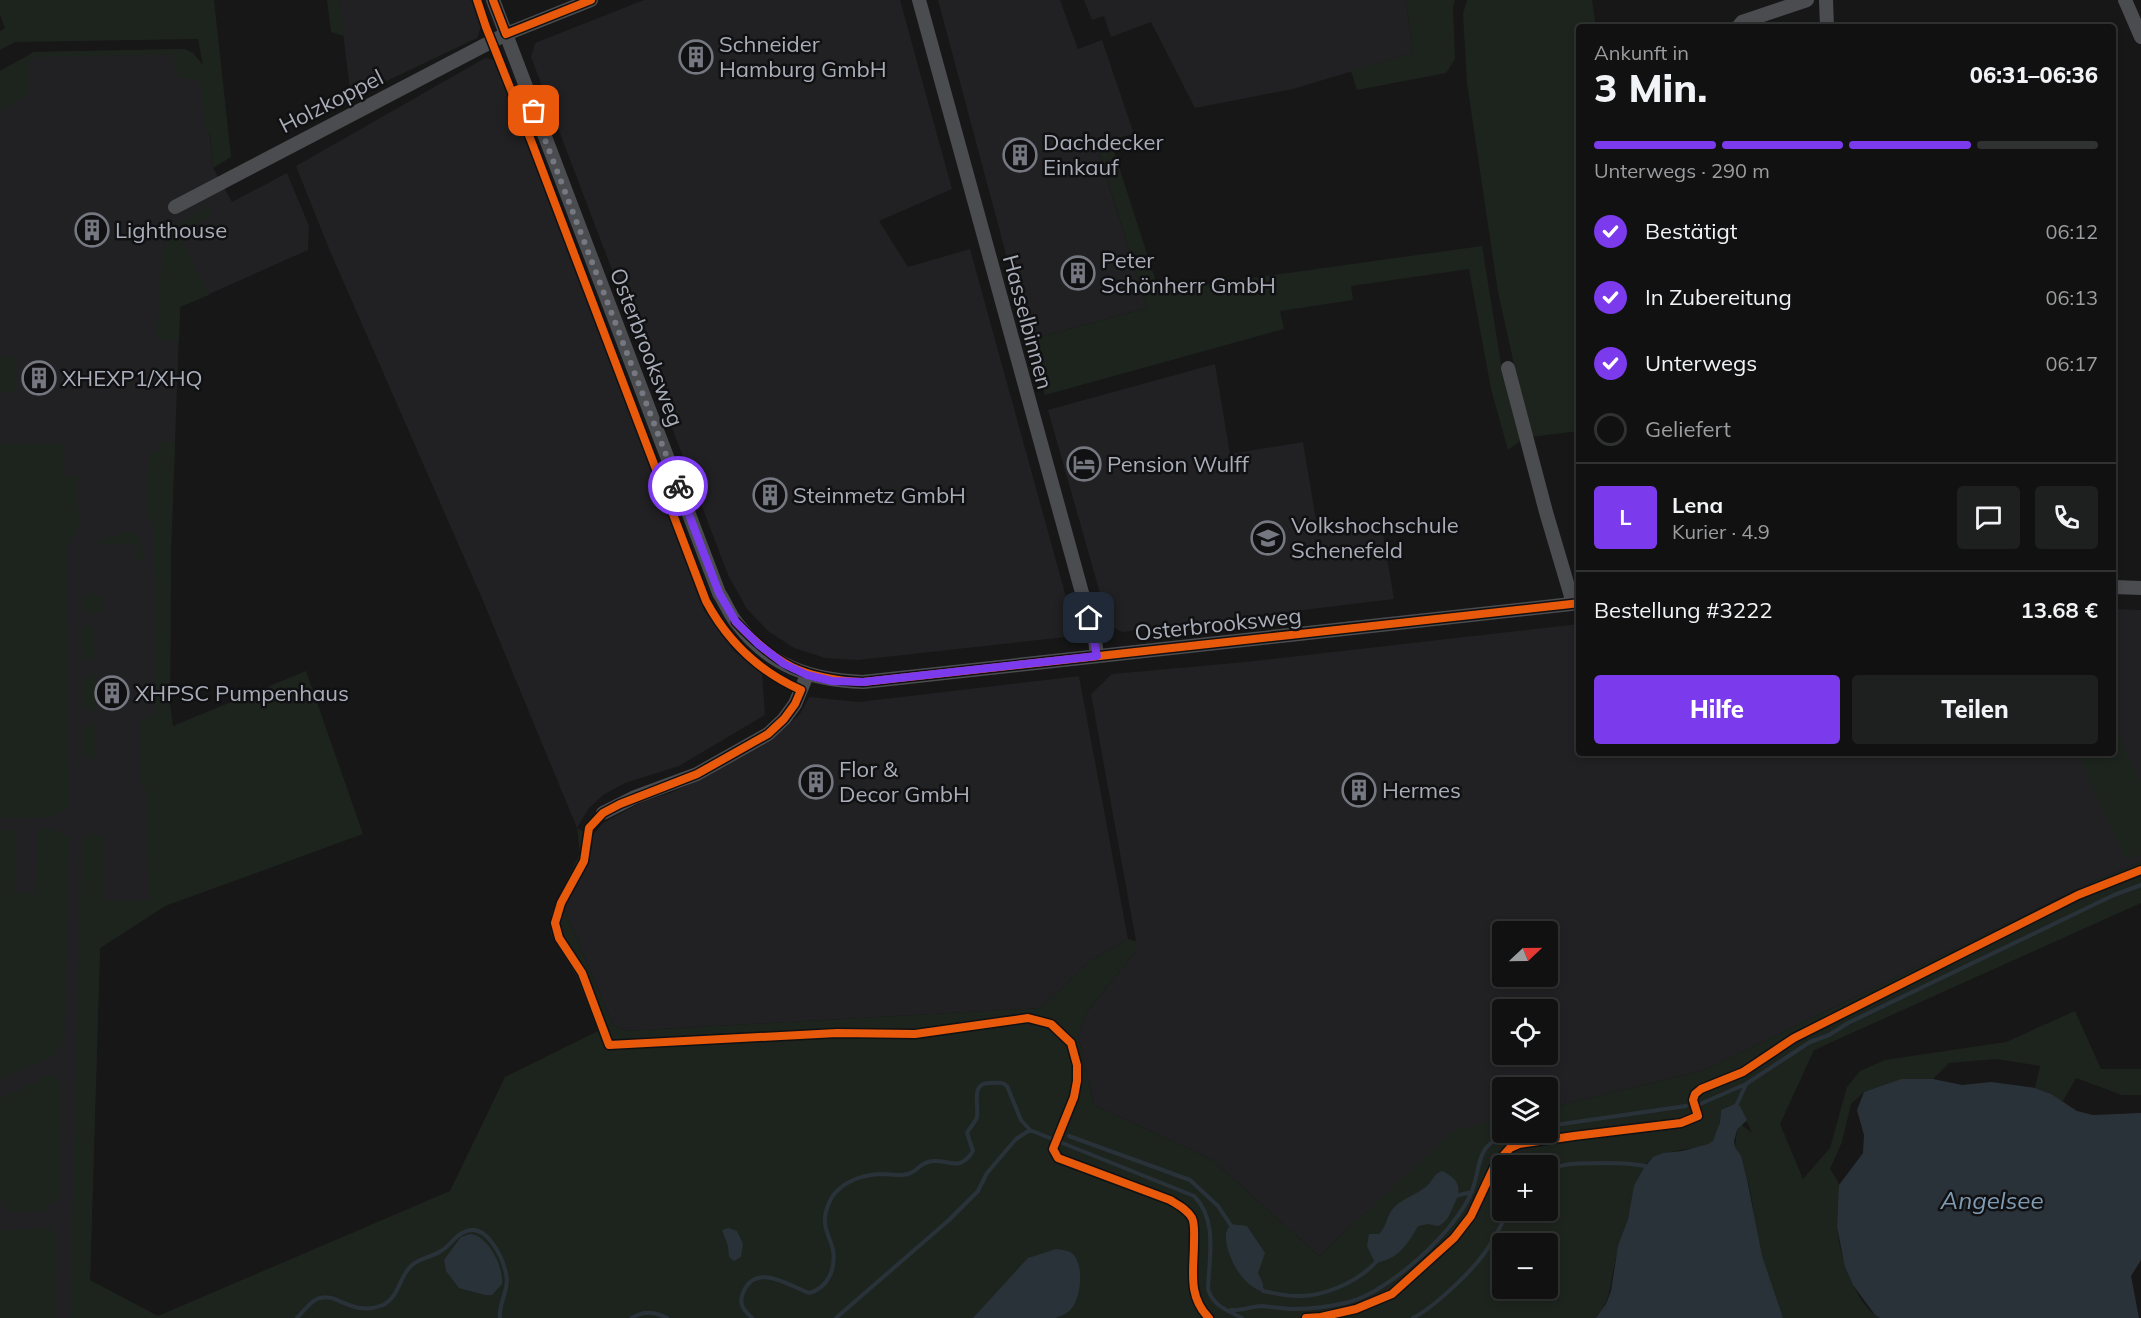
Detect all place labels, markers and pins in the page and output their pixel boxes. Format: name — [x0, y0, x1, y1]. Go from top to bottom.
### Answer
place label: Schneider Hamburg GmbH — [719, 30, 887, 83]
building icon: Schneider Hamburg GmbH — [678, 39, 714, 75]
pin — [508, 85, 559, 136]
place label: Dachdecker Einkauf — [1043, 128, 1163, 181]
building icon: Dachdecker Einkauf — [1002, 137, 1038, 173]
building icon: Lighthouse — [74, 212, 110, 248]
place label: Lighthouse — [115, 216, 227, 244]
place label: Peter Schönherr GmbH — [1101, 246, 1276, 299]
building icon: Peter Schönherr GmbH — [1060, 255, 1096, 291]
building icon: XHEXP1/XHQ — [21, 360, 57, 396]
place label: XHEXP1/XHQ — [62, 364, 203, 392]
hotel icon: Pension Wulff — [1066, 446, 1102, 482]
place label: Pension Wulff — [1107, 450, 1249, 478]
building icon: Steinmetz GmbH — [752, 477, 788, 513]
place label: Steinmetz GmbH — [793, 481, 966, 509]
place label: Volkshochschule Schenefeld — [1291, 511, 1459, 564]
school or university icon: Volkshochschule Schenefeld — [1250, 520, 1286, 556]
pin — [1063, 592, 1114, 643]
building icon: XHPSC Pumpenhaus — [94, 675, 130, 711]
place label: XHPSC Pumpenhaus — [135, 679, 349, 707]
place label: Flor & Decor GmbH — [839, 755, 970, 808]
building icon: Flor & Decor GmbH — [798, 764, 834, 800]
building icon: Hermes — [1341, 772, 1377, 808]
place label: Hermes — [1382, 776, 1461, 804]

